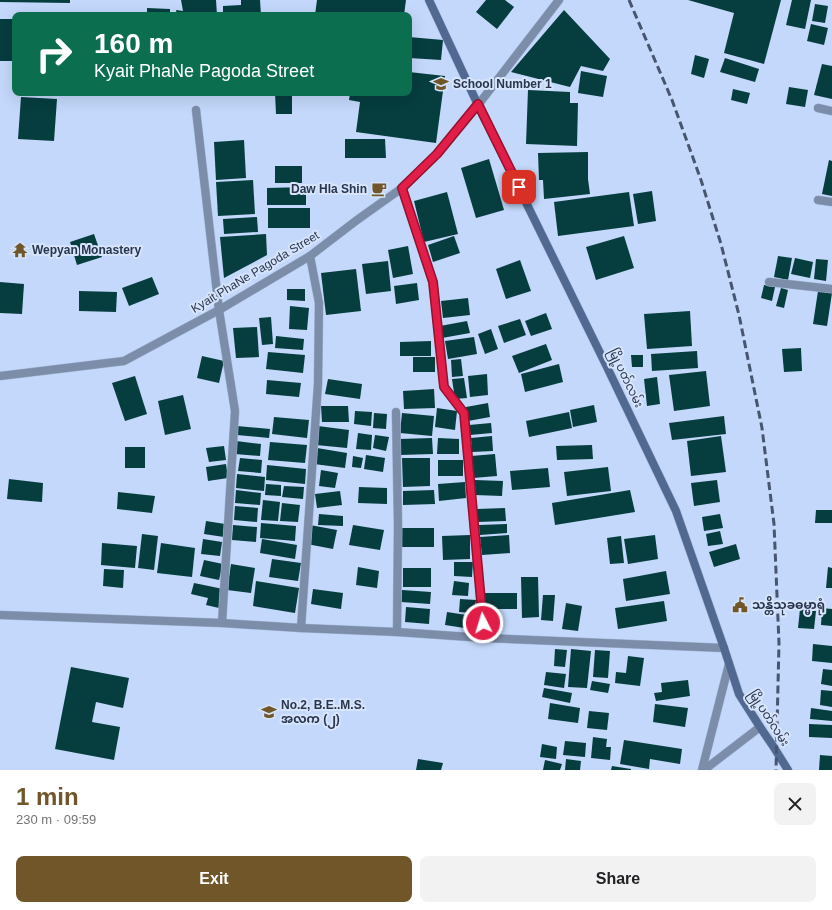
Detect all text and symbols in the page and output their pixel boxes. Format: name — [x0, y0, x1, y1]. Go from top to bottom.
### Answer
icon: right — [28, 28, 80, 80]
text: 160 m — [94, 28, 173, 59]
text: Kyait PhaNe Pagoda Street — [94, 61, 314, 81]
school or university icon: School Number 1 — [432, 75, 450, 93]
place label: School Number 1 — [453, 77, 552, 91]
pin — [502, 170, 536, 204]
icon: arrive — [508, 176, 530, 198]
cafe icon: Daw Hla Shin — [370, 180, 388, 198]
place label: Daw Hla Shin — [291, 182, 367, 196]
street label: Kyait PhaNe Pagoda Street — [188, 228, 322, 316]
temple icon: Wepyan Monastery — [11, 241, 29, 259]
place label: Wepyan Monastery — [32, 243, 141, 257]
street label: မြို့ပတ်လမ်း — [603, 345, 648, 411]
public building icon: သန္တိသုခဓမ္မာရုံ — [731, 596, 749, 614]
place label: သန္တိသုခဓမ္မာရုံ — [752, 596, 825, 616]
position arrow — [462, 602, 504, 644]
street label: မြို့ပတ်လမ်း — [743, 686, 794, 750]
place label: No.2, B.E..M.S. အလက (၂) — [281, 698, 365, 729]
school or university icon: No.2, B.E..M.S. အလက (၂) — [260, 703, 278, 721]
text: 1 min — [16, 783, 79, 810]
button: close — [774, 783, 816, 825]
text: 230 m · 09:59 — [16, 812, 96, 827]
button: Exit — [16, 856, 412, 902]
button: Share — [420, 856, 816, 902]

